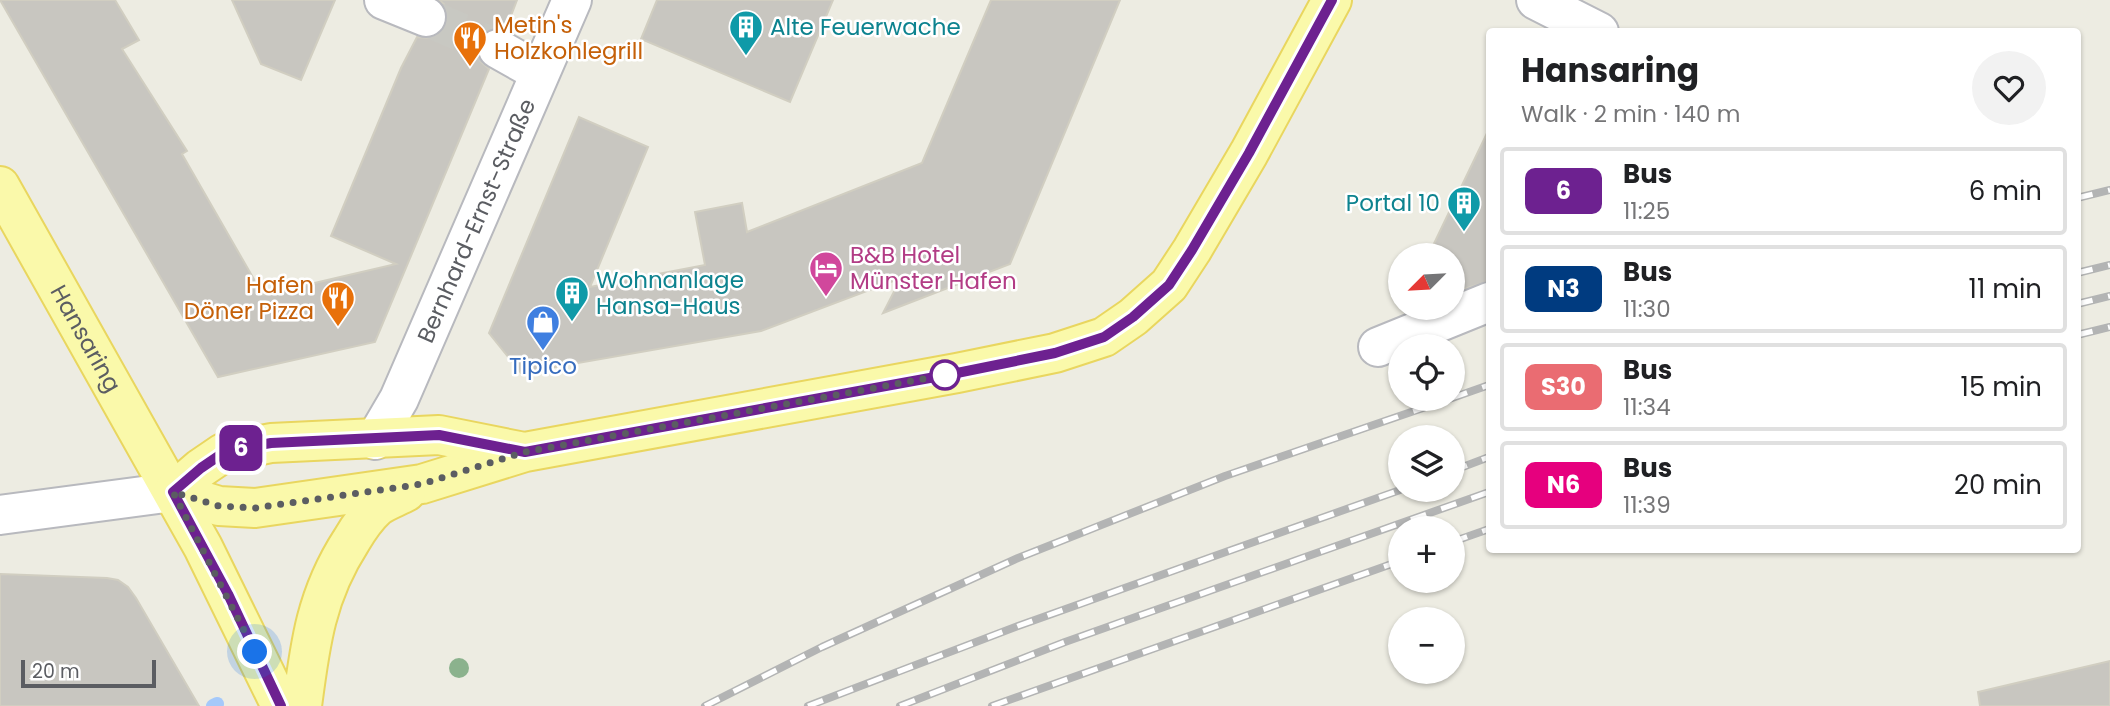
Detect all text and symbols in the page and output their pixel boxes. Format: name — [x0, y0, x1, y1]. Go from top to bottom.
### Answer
building icon: Alte Feuerwache — [727, 8, 765, 57]
place label: Metin's Holzkohlegrill — [494, 9, 643, 67]
place label: Alte Feuerwache — [770, 11, 961, 43]
restaurant icon: Metin's Holzkohlegrill — [451, 19, 489, 68]
text: Hansaring — [1521, 47, 1699, 94]
button: heart — [1972, 51, 2046, 125]
street label: Bernhard-Ernst-Straße — [409, 94, 543, 348]
text: Walk · 2 min · 140 m — [1521, 98, 1740, 130]
text: Bus — [1623, 156, 1672, 192]
text: 6 min — [1969, 173, 2042, 209]
text: 6 — [1556, 174, 1571, 207]
building icon: Portal 10 — [1445, 184, 1483, 233]
place label: Portal 10 — [1346, 187, 1440, 219]
text: 11:25 — [1623, 195, 1670, 227]
place label: B&B Hotel Münster Hafen — [850, 239, 1017, 297]
north arrow — [1388, 243, 1465, 320]
map controls — [1388, 243, 1465, 684]
hotel icon: B&B Hotel Münster Hafen — [807, 249, 845, 298]
text: Bus — [1623, 254, 1672, 290]
place label: Wohnanlage Hansa-Haus — [596, 264, 744, 322]
place label: Hafen Döner Pizza — [184, 269, 314, 327]
text: 11 min — [1969, 271, 2042, 307]
text: N3 — [1547, 272, 1580, 305]
building icon: Wohnanlage Hansa-Haus — [553, 274, 591, 323]
street label: Hansaring — [43, 279, 129, 398]
restaurant icon: Hafen Döner Pizza — [319, 279, 357, 328]
text: 11:30 — [1623, 293, 1671, 325]
shop icon: Tipico — [524, 303, 562, 352]
button: locate — [1388, 334, 1465, 411]
place label: Tipico — [509, 350, 577, 382]
text: Bus — [1623, 352, 1672, 388]
unlabelled marker — [930, 360, 960, 390]
text: 15 min — [1961, 369, 2042, 405]
text: S30 — [1541, 370, 1586, 403]
text: 11:34 — [1623, 391, 1671, 423]
line badge: 6 — [218, 425, 264, 471]
button: layers — [1388, 425, 1465, 502]
text: 6 — [233, 431, 249, 464]
text: Bus — [1623, 450, 1672, 486]
text: 20 min — [1954, 467, 2042, 503]
text: N6 — [1547, 468, 1580, 501]
text: 11:39 — [1623, 489, 1671, 521]
button: + — [1388, 516, 1465, 593]
button: − — [1388, 607, 1465, 684]
your location — [237, 634, 272, 669]
scale bar — [21, 657, 156, 689]
text: 20 m — [32, 658, 80, 685]

